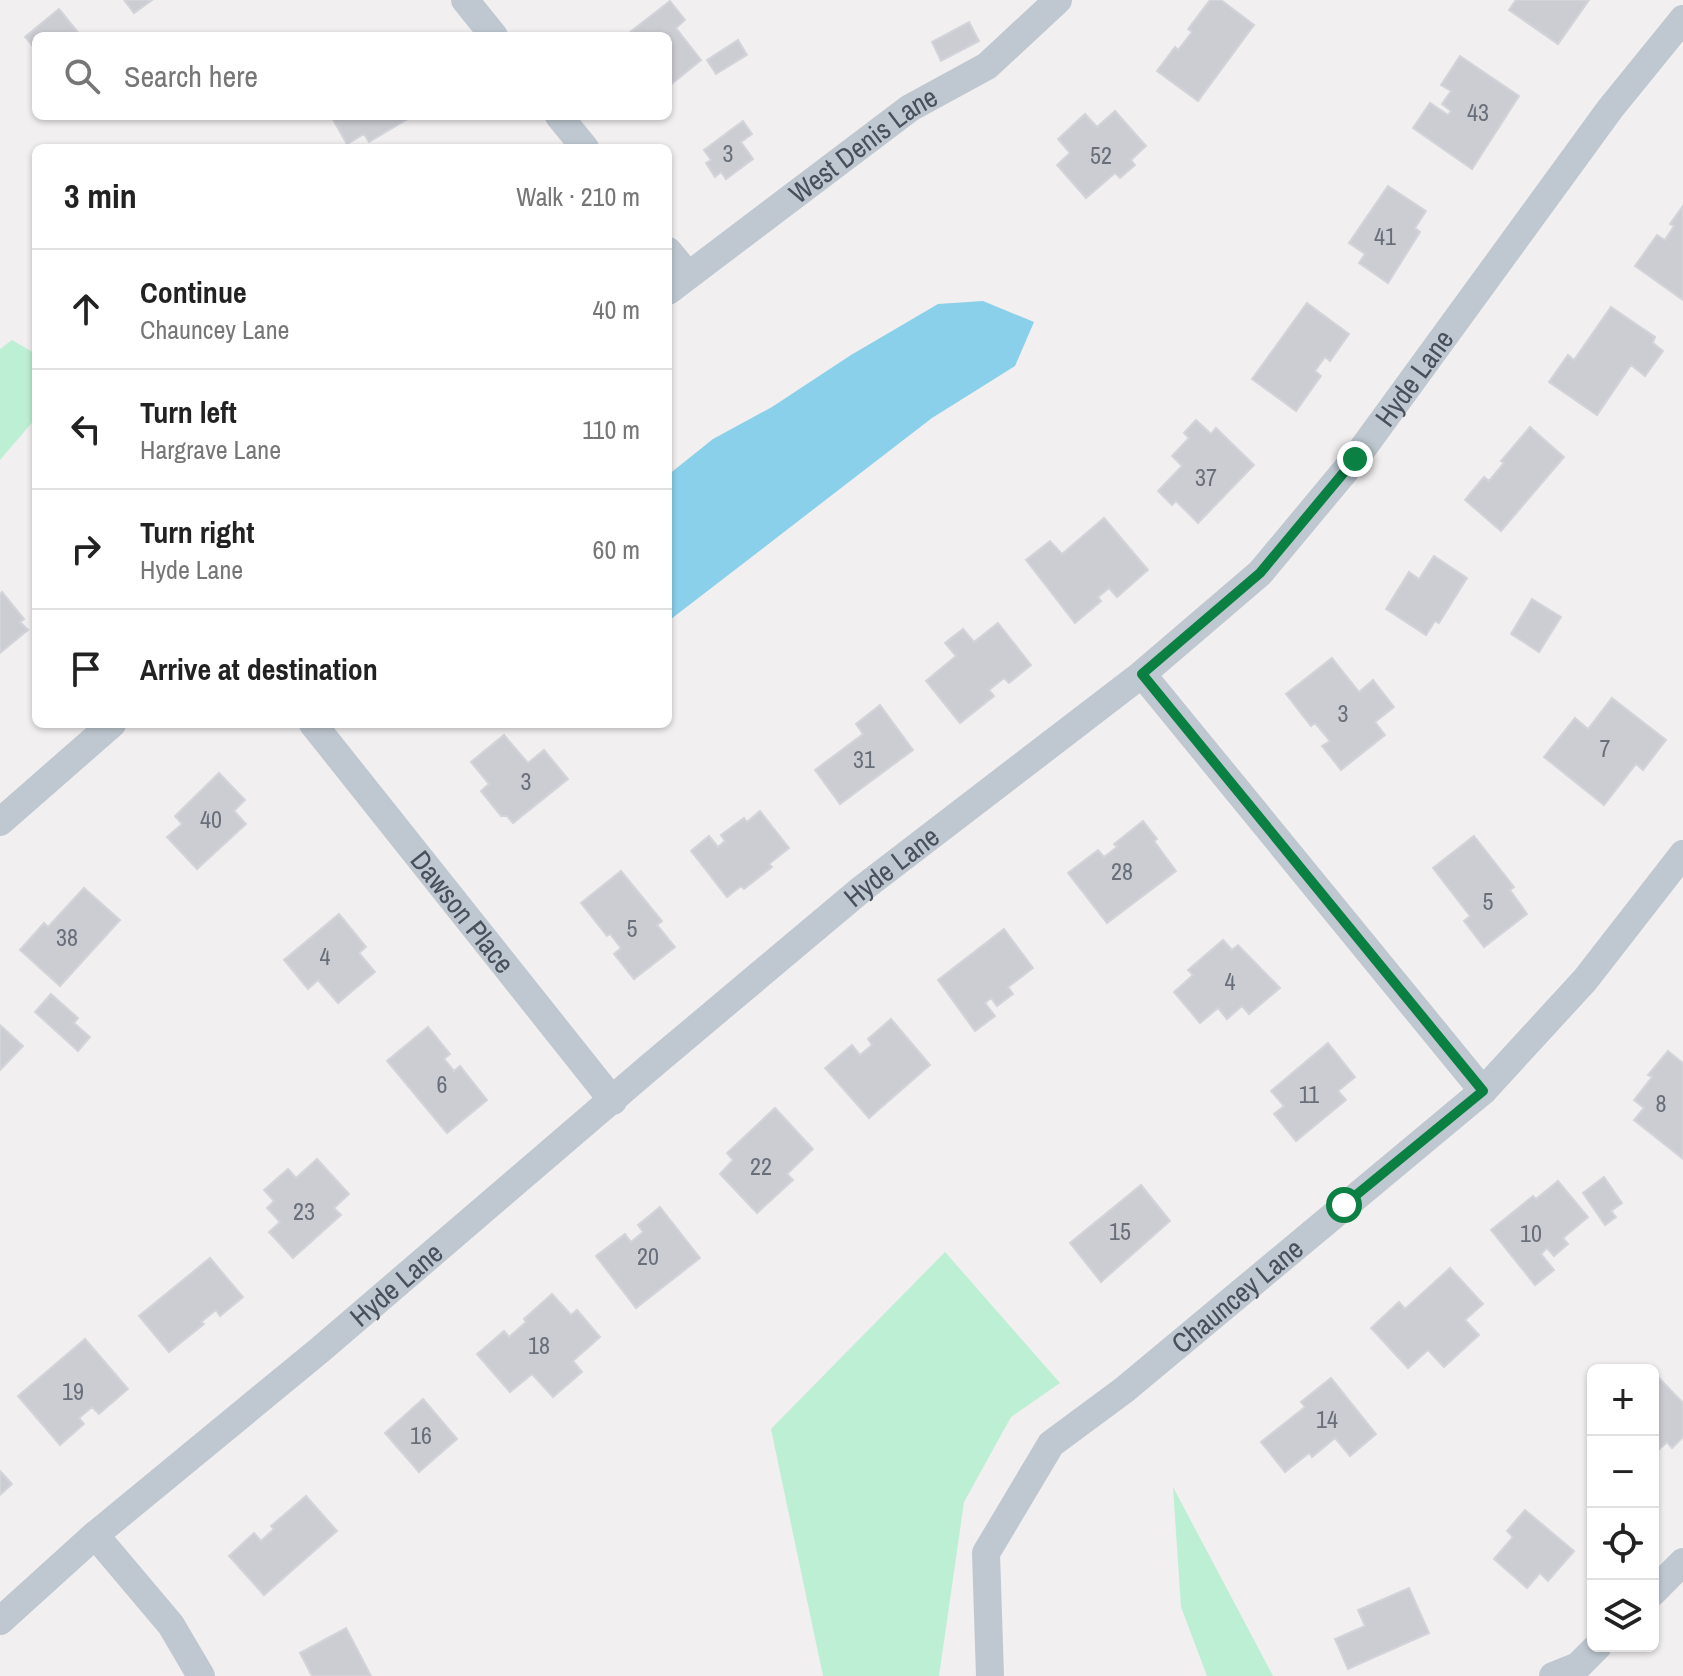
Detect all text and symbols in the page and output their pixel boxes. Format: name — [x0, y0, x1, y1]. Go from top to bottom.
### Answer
search box — [32, 32, 672, 120]
icon: search — [60, 54, 104, 98]
text: Search here — [124, 56, 258, 96]
street label: West Denis Lane — [781, 78, 944, 212]
house number: 43 — [1467, 96, 1489, 128]
house number: 3 — [723, 137, 733, 169]
house number: 52 — [1090, 139, 1112, 171]
text: 3 min — [64, 173, 137, 219]
text: Walk · 210 m — [516, 179, 640, 214]
house number: 41 — [1374, 220, 1396, 252]
text: Continue — [140, 272, 247, 312]
icon: ahead — [64, 287, 108, 331]
text: 40 m — [593, 292, 640, 327]
text: Chauncey Lane — [140, 312, 289, 347]
street label: Hyde Lane — [1366, 322, 1462, 434]
text: Turn left — [140, 392, 237, 432]
icon: left — [64, 407, 108, 451]
text: 110 m — [582, 412, 640, 447]
text: Hargrave Lane — [140, 432, 281, 467]
route end — [1337, 441, 1373, 477]
house number: 37 — [1195, 461, 1217, 493]
text: Turn right — [140, 512, 254, 552]
icon: right — [64, 527, 108, 571]
text: 60 m — [593, 532, 640, 567]
text: Hyde Lane — [140, 552, 243, 587]
icon: arrive — [64, 647, 108, 691]
text: Arrive at destination — [140, 649, 378, 689]
house number: 3 — [1338, 697, 1348, 729]
house number: 7 — [1600, 732, 1611, 764]
house number: 31 — [853, 743, 875, 775]
house number: 3 — [521, 765, 531, 797]
house number: 40 — [200, 803, 222, 835]
street label: Hyde Lane — [835, 817, 947, 915]
street label: Dawson Place — [402, 843, 523, 981]
house number: 28 — [1111, 855, 1133, 887]
house number: 5 — [1483, 885, 1494, 917]
house number: 5 — [627, 912, 638, 944]
house number: 38 — [56, 921, 78, 953]
house number: 4 — [320, 940, 331, 972]
house number: 4 — [1225, 965, 1236, 997]
house number: 6 — [437, 1068, 447, 1100]
house number: 11 — [1299, 1078, 1319, 1110]
house number: 8 — [1656, 1087, 1666, 1119]
house number: 22 — [750, 1150, 772, 1182]
route start — [1326, 1187, 1362, 1223]
house number: 23 — [293, 1195, 315, 1227]
house number: 15 — [1109, 1215, 1131, 1247]
house number: 10 — [1520, 1217, 1542, 1249]
street label: Chauncey Lane — [1163, 1230, 1311, 1362]
street label: Hyde Lane — [342, 1234, 451, 1335]
house number: 20 — [637, 1240, 659, 1272]
house number: 18 — [528, 1329, 550, 1361]
map controls — [1587, 1364, 1659, 1652]
button: + — [1587, 1364, 1659, 1436]
house number: 19 — [62, 1375, 84, 1407]
house number: 14 — [1316, 1403, 1338, 1435]
house number: 16 — [410, 1419, 432, 1451]
button: − — [1587, 1436, 1659, 1508]
button: locate — [1587, 1508, 1659, 1580]
button: layers — [1587, 1580, 1659, 1652]

